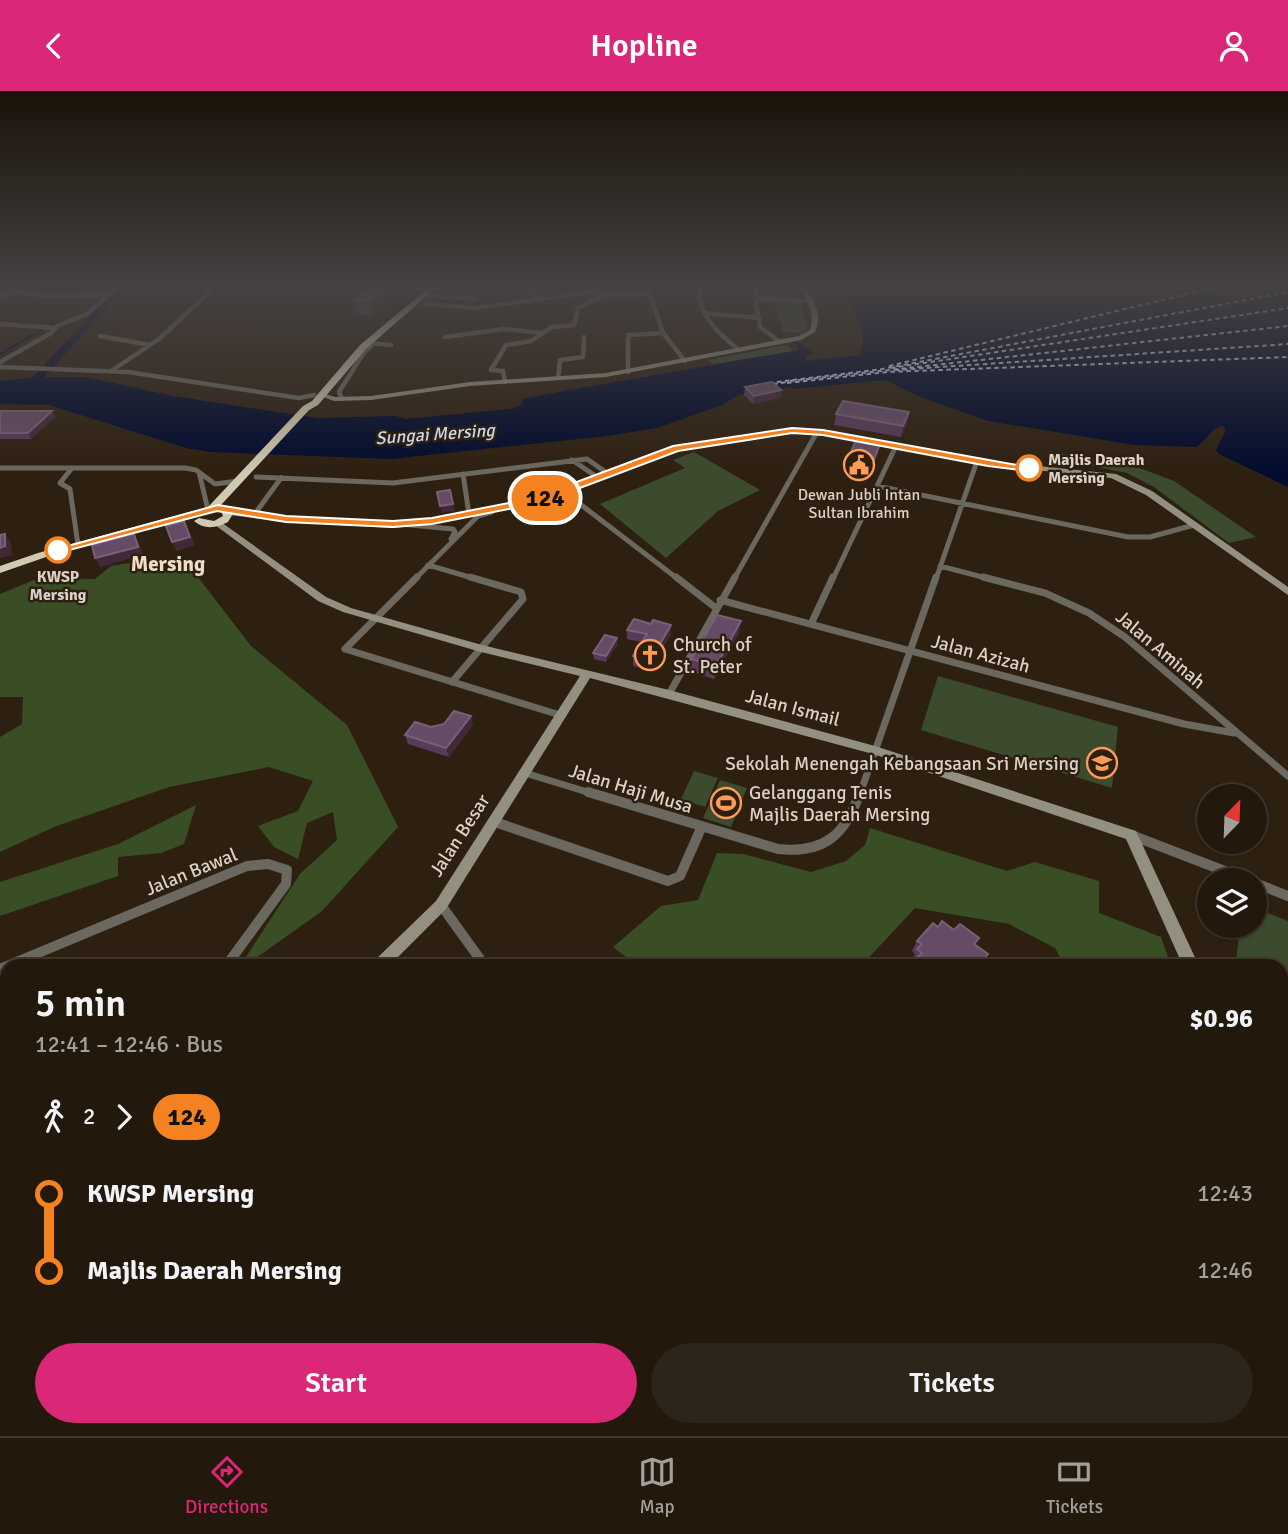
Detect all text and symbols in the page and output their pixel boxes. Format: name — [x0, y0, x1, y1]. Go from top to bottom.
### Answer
text: Hopline — [590, 26, 698, 65]
icon: back — [35, 27, 73, 65]
icon: person — [1215, 27, 1253, 65]
water label: Sungai Mersing — [375, 419, 497, 449]
public building icon: Dewan Jubli Intan Sultan Ibrahim — [842, 448, 876, 482]
place label: Majlis Daerah Mersing — [1048, 450, 1145, 488]
marker: Majlis Daerah Mersing — [1016, 455, 1042, 481]
line badge: 124 — [505, 475, 585, 521]
text: 124 — [526, 483, 564, 513]
place label: Dewan Jubli Intan Sultan Ibrahim — [798, 485, 920, 523]
marker: KWSP Mersing — [45, 537, 71, 563]
district label: Mersing — [131, 551, 205, 577]
place label: KWSP Mersing — [30, 567, 87, 605]
street label: Jalan Aminah — [1111, 605, 1210, 694]
street label: Jalan Azizah — [929, 629, 1033, 679]
place label: Church of St. Peter — [673, 633, 753, 679]
church icon: Church of St. Peter — [633, 638, 667, 672]
street label: Jalan Ismail — [743, 684, 843, 732]
school or university icon: Sekolah Menengah Kebangsaan Sri Mersing — [1085, 746, 1119, 780]
place label: Sekolah Menengah Kebangsaan Sri Mersing — [725, 752, 1079, 776]
street label: Jalan Haji Musa — [566, 759, 696, 819]
place label: Gelanggang Tenis Majlis Daerah Mersing — [749, 781, 930, 827]
north arrow — [1197, 784, 1267, 854]
map controls — [1197, 784, 1267, 938]
sports icon: Gelanggang Tenis Majlis Daerah Mersing — [709, 786, 743, 820]
street label: Jalan Besar — [424, 790, 495, 881]
street label: Jalan Bawal — [142, 843, 241, 901]
button: layers — [1197, 868, 1267, 938]
text: 5 min — [35, 980, 126, 1027]
text: $0.96 — [1189, 1003, 1253, 1035]
text: 12:41 – 12:46 · Bus — [35, 1030, 223, 1059]
icon: walk — [35, 1098, 73, 1136]
icon: forward — [105, 1098, 143, 1136]
text: 2 — [83, 1102, 95, 1131]
text: 124 — [167, 1102, 206, 1132]
text: KWSP Mersing — [87, 1178, 254, 1210]
text: 12:43 — [1197, 1179, 1253, 1208]
text: Majlis Daerah Mersing — [87, 1255, 342, 1287]
text: 12:46 — [1197, 1256, 1253, 1285]
button: Start — [35, 1343, 637, 1423]
button: Tickets — [651, 1343, 1253, 1423]
tab: Directions — [185, 1453, 268, 1519]
tab: Map — [638, 1453, 676, 1519]
tab: Tickets — [1046, 1453, 1103, 1519]

